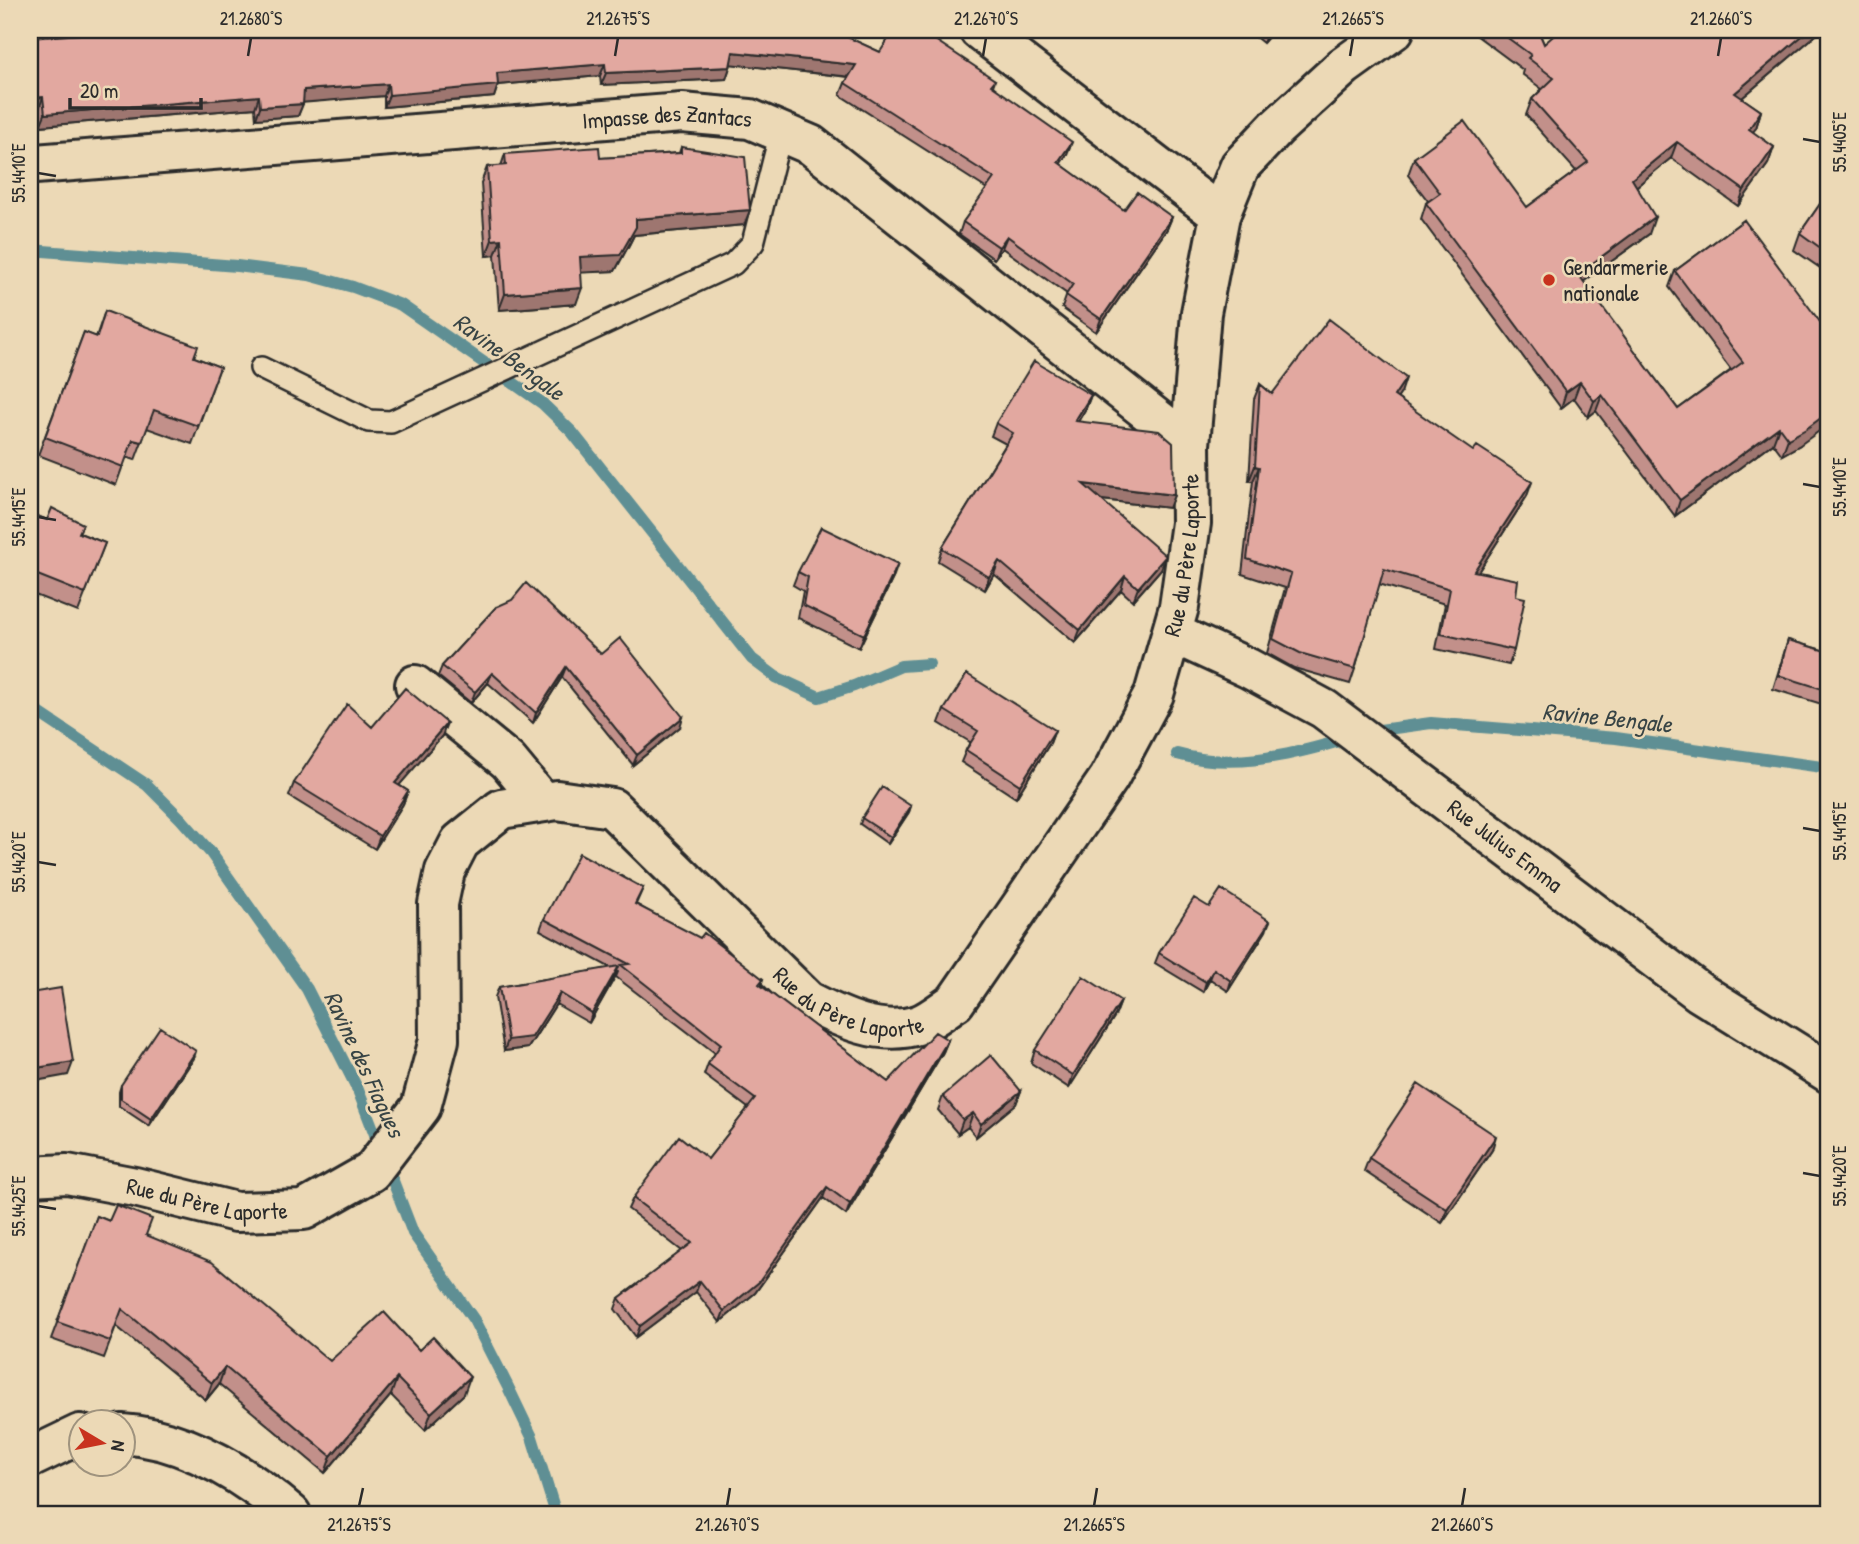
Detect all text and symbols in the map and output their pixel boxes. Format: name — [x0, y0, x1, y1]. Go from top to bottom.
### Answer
text: 21.2680°S — [220, 6, 282, 31]
text: 21.2675°S — [586, 6, 650, 31]
text: 21.2670°S — [954, 6, 1018, 31]
text: 21.2665°S — [1322, 6, 1384, 31]
text: 21.2660°S — [1690, 6, 1752, 31]
scale bar — [70, 66, 201, 110]
text: 20 m — [80, 76, 118, 105]
street label: Impasse des Zantacs — [581, 97, 753, 136]
text: 55.4405°E — [1827, 112, 1852, 172]
text: 55.4410°E — [6, 143, 31, 203]
place label: Gendarmerie nationale — [1563, 251, 1668, 308]
marker: Gendarmerie nationale — [1541, 272, 1557, 288]
water label: Ravine Bengale — [447, 305, 573, 409]
text: 55.4410°E — [1827, 457, 1852, 517]
street label: Rue du Père Laporte — [1155, 474, 1206, 640]
text: 55.4415°E — [6, 488, 31, 546]
water label: Ravine Bengale — [1541, 694, 1675, 741]
street label: Rue Julius Emma — [1441, 792, 1569, 899]
text: 55.4415°E — [1827, 802, 1852, 860]
text: 55.4420°E — [6, 831, 31, 893]
street label: Rue du Père Laporte — [767, 959, 928, 1044]
water label: Ravine des Fiagues — [316, 985, 414, 1145]
text: 55.4420°E — [1827, 1145, 1852, 1207]
street label: Rue du Père Laporte — [124, 1170, 288, 1227]
text: 55.4425°E — [6, 1176, 31, 1236]
north arrow — [66, 1408, 136, 1478]
text: N — [105, 1439, 132, 1453]
text: 21.2675°S — [327, 1512, 391, 1537]
text: 21.2670°S — [695, 1512, 759, 1537]
text: 21.2665°S — [1063, 1512, 1125, 1537]
text: 21.2660°S — [1431, 1512, 1493, 1537]

